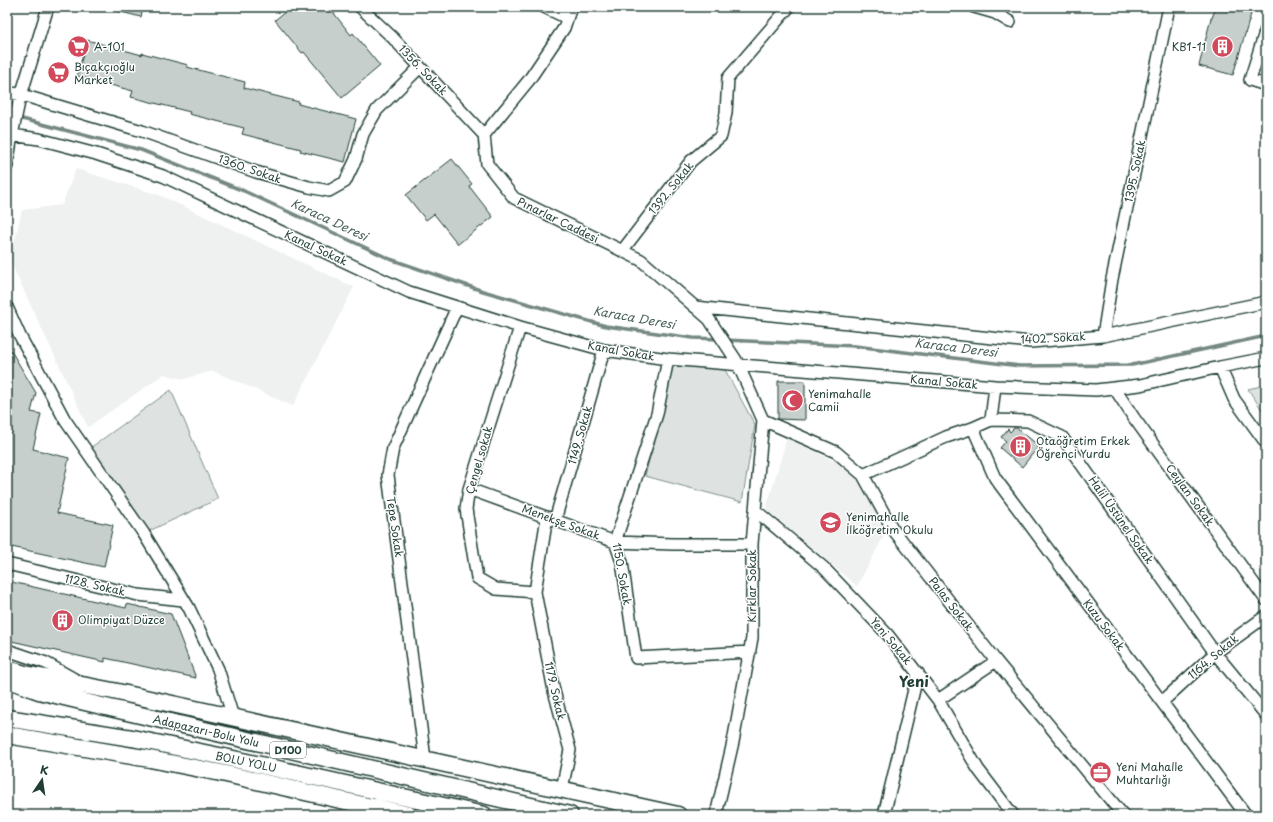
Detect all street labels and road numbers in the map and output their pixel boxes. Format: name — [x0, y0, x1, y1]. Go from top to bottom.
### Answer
street label: 1356. Sokak — [395, 40, 452, 99]
street label: 1395. Sokak — [1120, 137, 1150, 204]
street label: 1360. Sokak — [216, 150, 285, 188]
street label: 1392. Sokak — [644, 157, 698, 218]
street label: Pınarlar Caddesi — [515, 192, 602, 247]
street label: Kanal Sokak — [282, 226, 351, 270]
street label: 1402. Sokak — [1020, 327, 1087, 348]
street label: Kanal Sokak — [586, 336, 657, 365]
street label: Kanal Sokak — [910, 370, 979, 393]
street label: 1149. Sokak — [563, 403, 596, 466]
street label: Çengel sokak — [461, 423, 497, 496]
street label: Ceylan Sokak — [1162, 460, 1219, 530]
street label: Halil Üstünel Sokak — [1085, 472, 1159, 568]
street label: Tepe Sokak — [383, 495, 408, 559]
street label: Menekşe Sokak — [520, 499, 603, 544]
street label: 1150. Sokak — [609, 541, 636, 607]
street label: Kırklar Sokak — [743, 549, 760, 623]
street label: 1128. Sokak — [63, 569, 128, 600]
street label: Palas Sokak — [925, 573, 978, 635]
street label: Kuzu Sokak — [1079, 595, 1130, 655]
street label: Yeni Sokak — [866, 613, 917, 669]
street label: 1164. Sokak — [1184, 630, 1242, 683]
street label: 1179. Sokak — [540, 660, 571, 723]
street label: Adapazarı-Bolu Yolu — [151, 710, 261, 751]
road number: D100 — [270, 742, 306, 758]
street label: BOLU YOLU — [214, 747, 278, 776]

